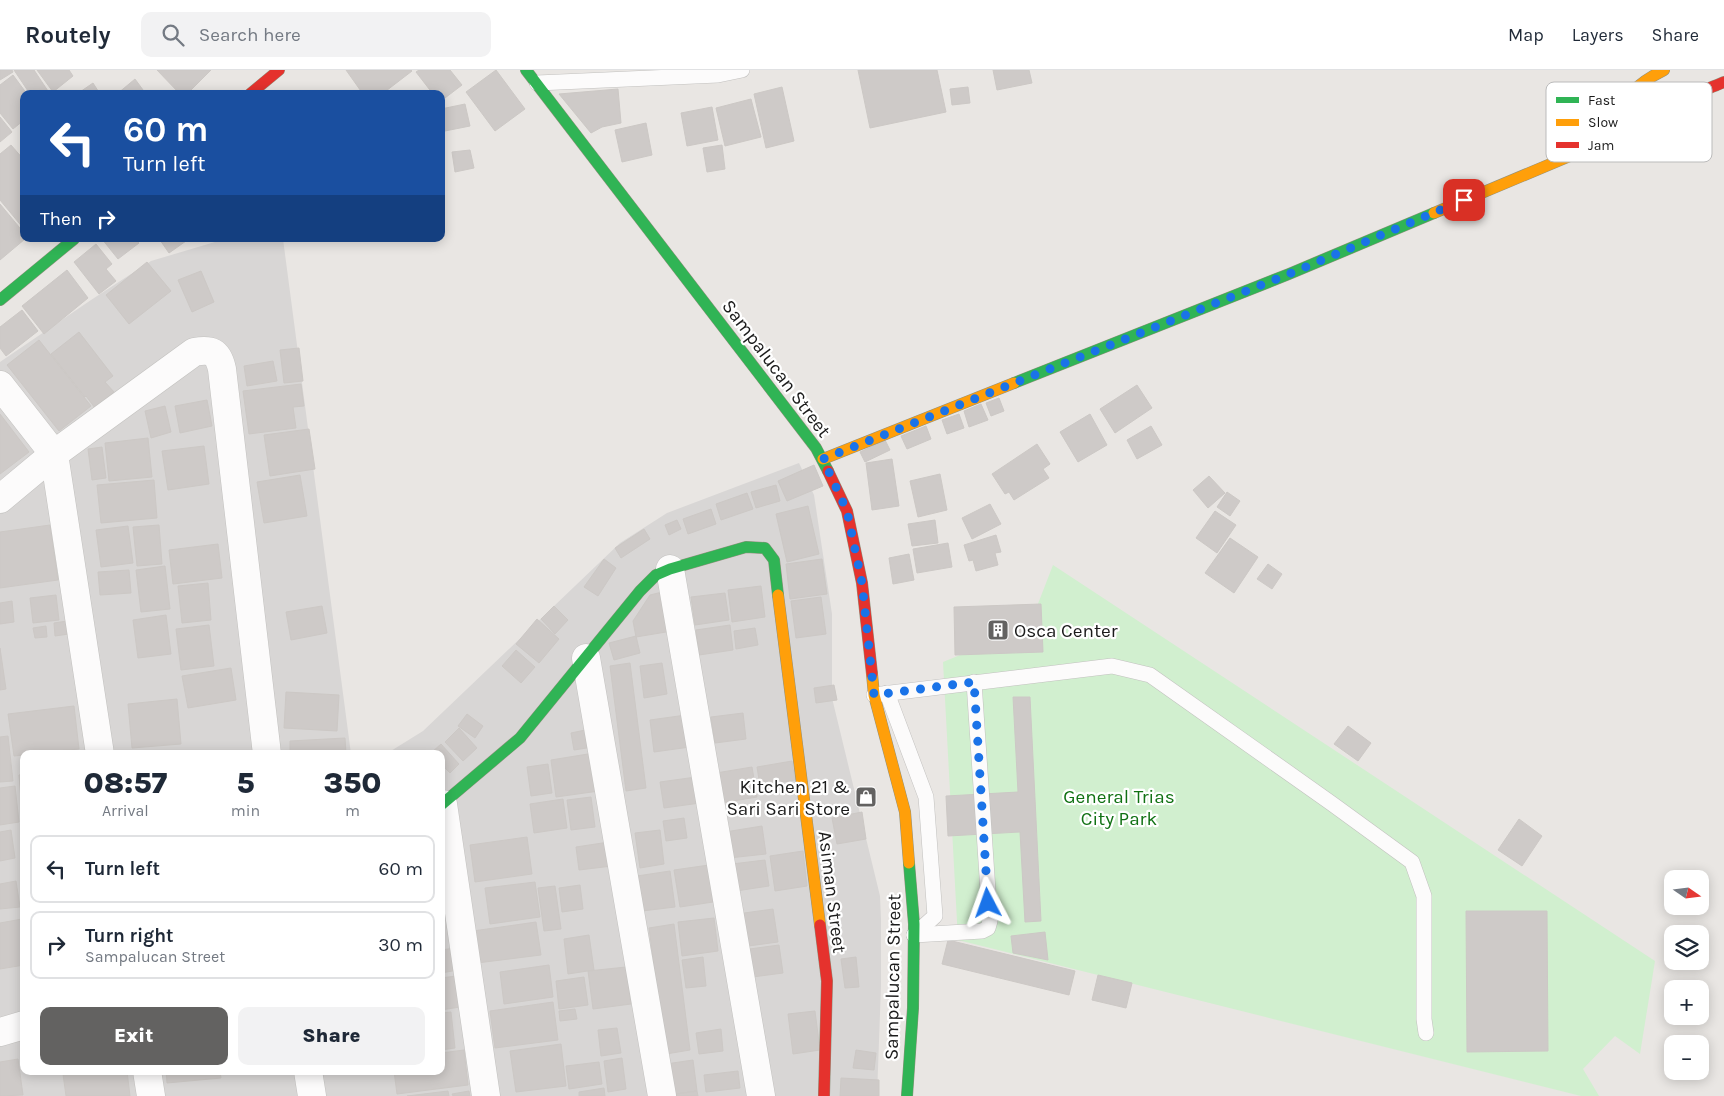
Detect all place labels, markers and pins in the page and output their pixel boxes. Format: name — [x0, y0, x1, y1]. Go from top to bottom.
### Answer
pin — [1443, 179, 1485, 221]
building icon: Osca Center — [986, 618, 1010, 642]
place label: Osca Center — [1014, 620, 1118, 642]
place label: Kitchen 21 & Sari Sari Store — [726, 776, 850, 820]
shop icon: Kitchen 21 & Sari Sari Store — [854, 785, 878, 809]

